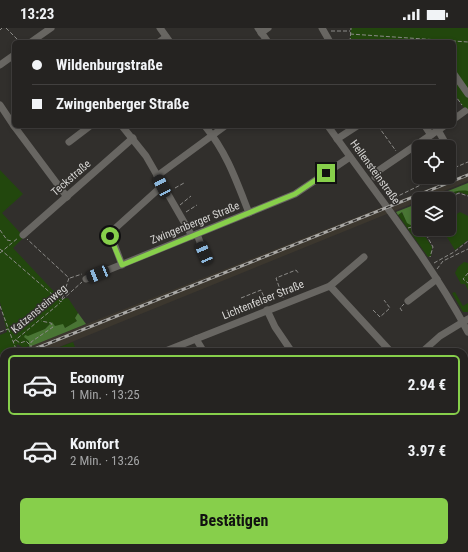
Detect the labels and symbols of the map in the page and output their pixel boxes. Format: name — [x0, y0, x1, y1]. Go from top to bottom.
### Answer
street label: Hellensteinstraße — [347, 137, 403, 207]
street label: Teckstraße — [49, 157, 93, 199]
route end — [317, 164, 335, 182]
car — [151, 173, 173, 199]
street label: Zwingenberger Straße — [148, 199, 242, 247]
route start — [101, 227, 119, 245]
car — [194, 240, 214, 266]
car — [85, 264, 111, 284]
street label: Lichtenfelser Straße — [220, 278, 306, 322]
street label: Katzensteinweg — [8, 282, 70, 336]

